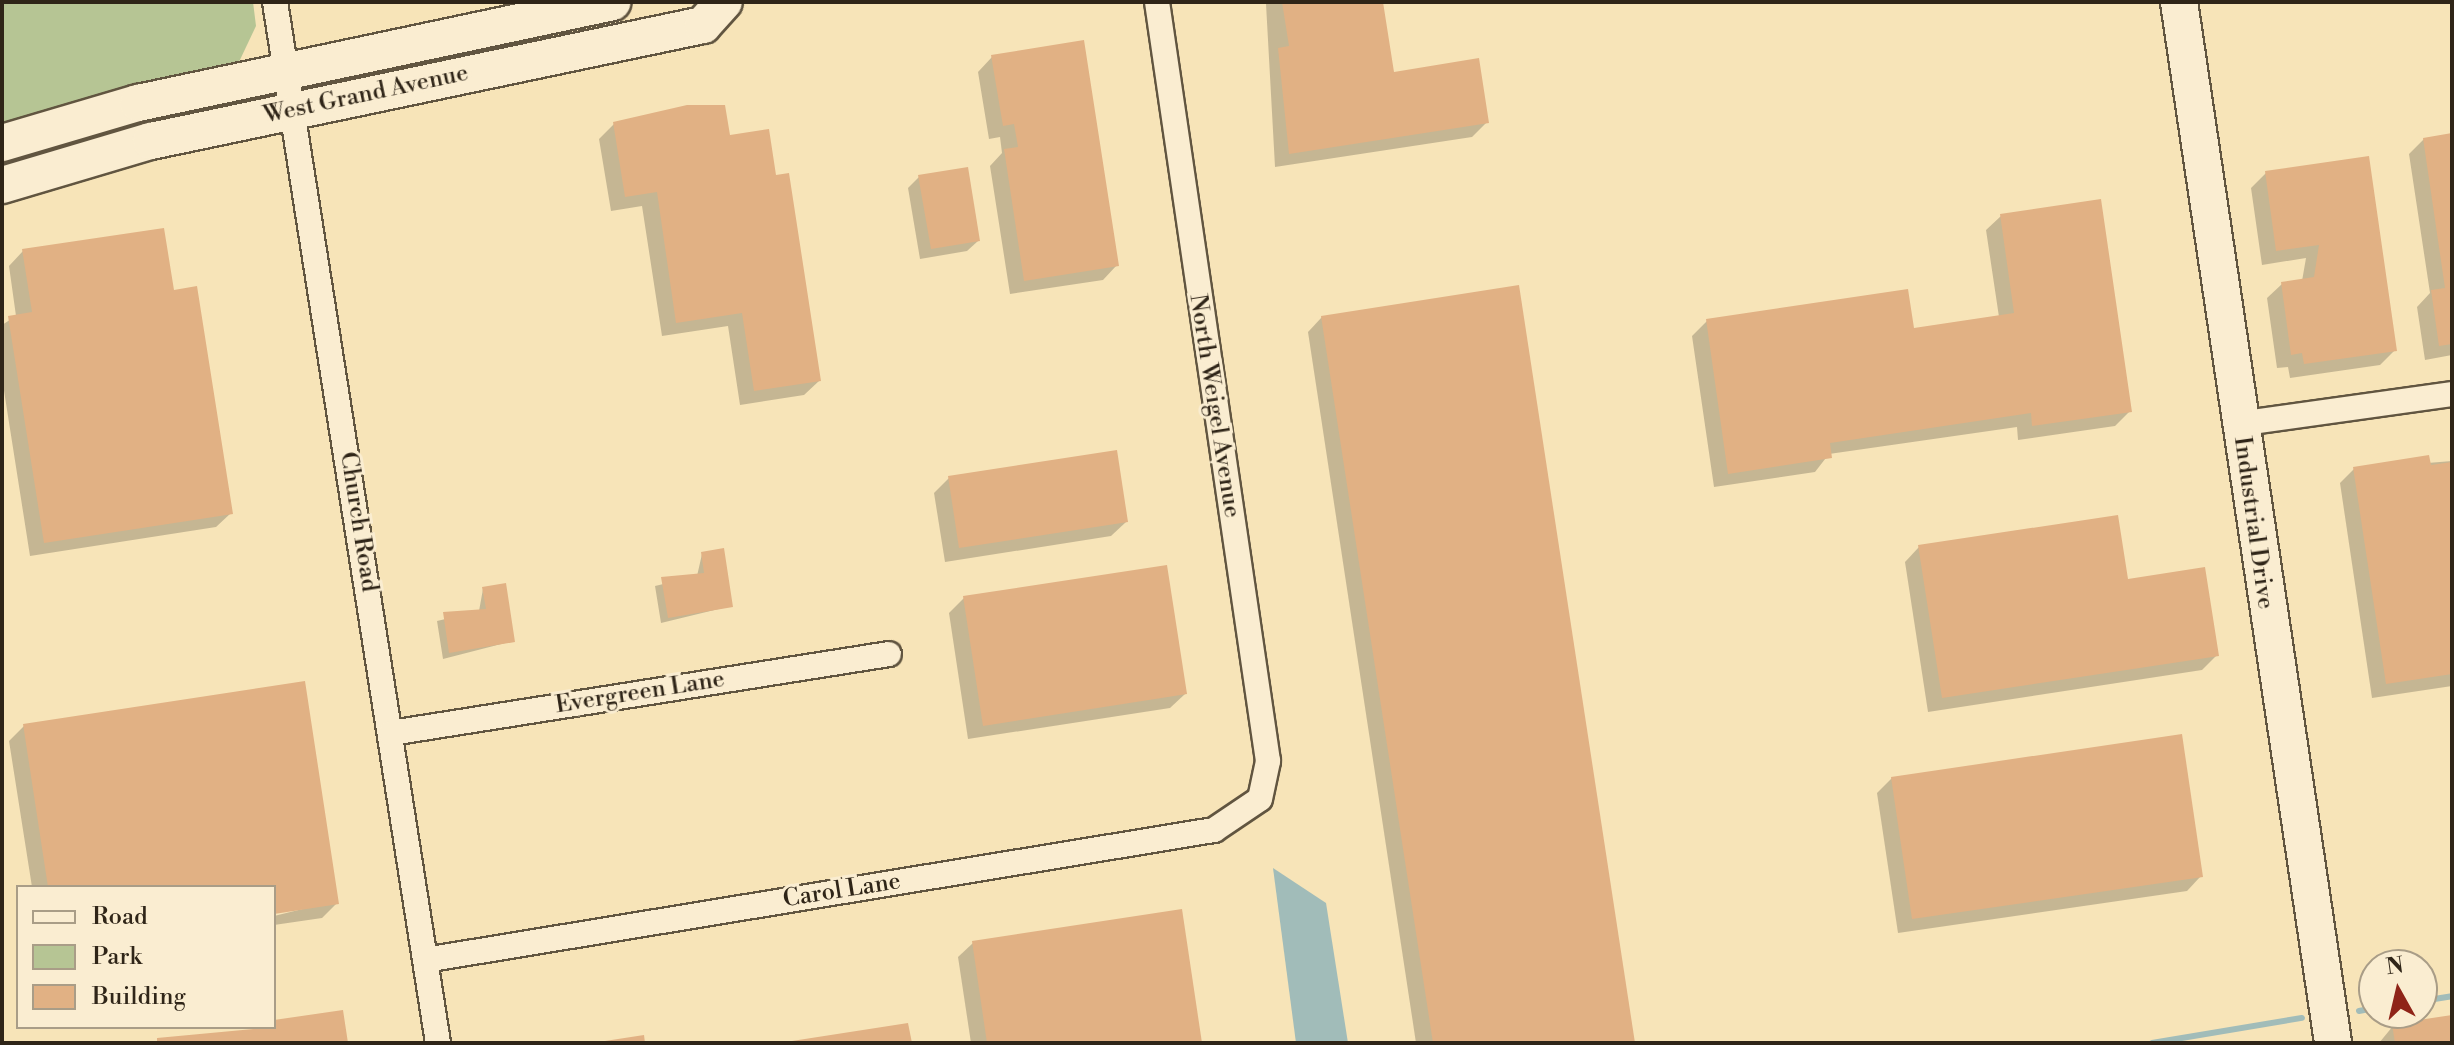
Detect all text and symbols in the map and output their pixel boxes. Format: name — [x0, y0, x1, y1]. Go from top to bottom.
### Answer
street label: West Grand Avenue — [261, 59, 471, 131]
street label: North Weigel Avenue — [1182, 292, 1246, 520]
street label: Industrial Drive — [2227, 435, 2279, 611]
street label: Church Road — [333, 450, 383, 594]
street label: Evergreen Lane — [553, 665, 727, 721]
street label: Carol Lane — [781, 867, 903, 915]
legend — [16, 885, 276, 1029]
text: Road — [92, 902, 148, 932]
text: Park — [92, 942, 142, 972]
north arrow — [2358, 949, 2438, 1029]
text: N — [2384, 952, 2405, 981]
text: Building — [92, 982, 186, 1012]

